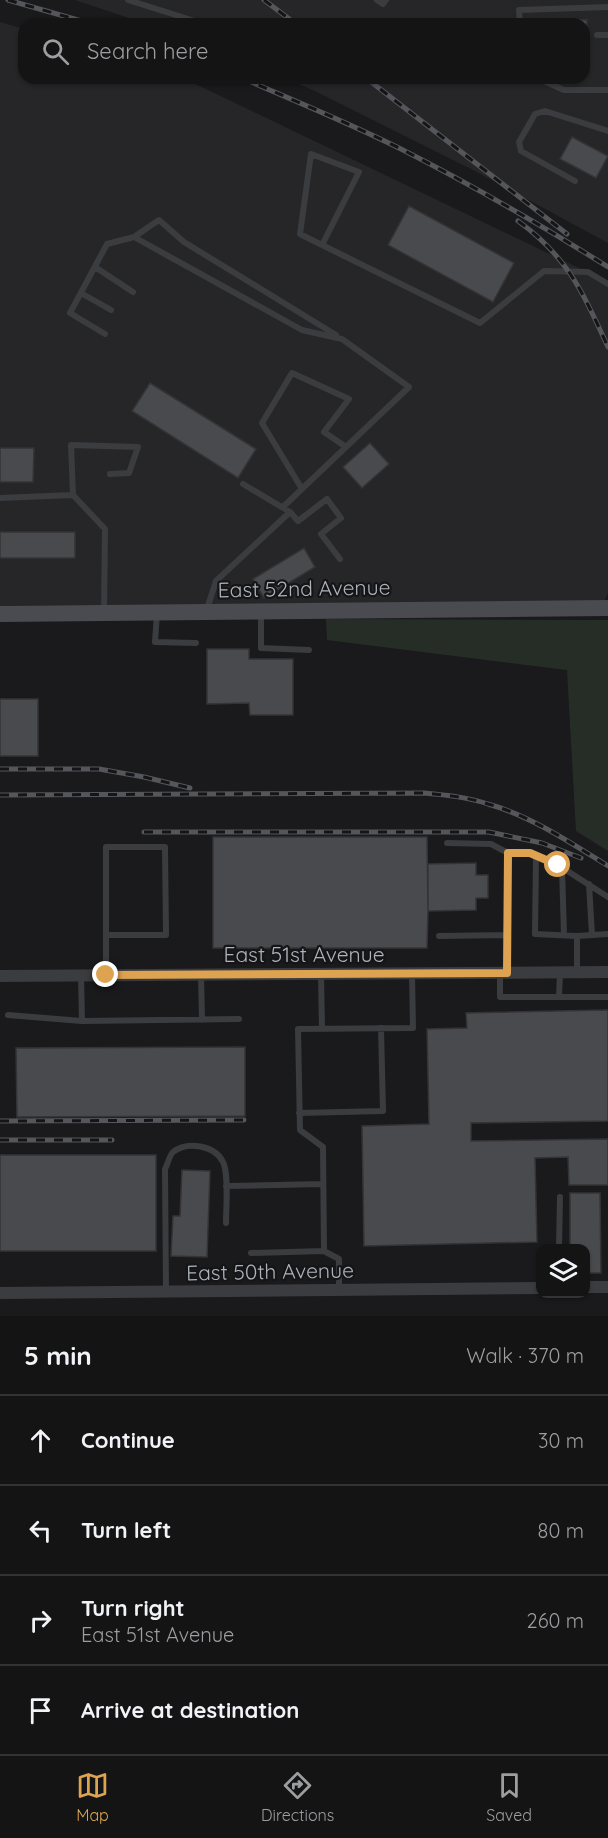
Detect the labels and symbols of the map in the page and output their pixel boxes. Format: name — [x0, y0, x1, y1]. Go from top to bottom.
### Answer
street label: East 52nd Avenue — [217, 573, 391, 603]
route start — [544, 851, 570, 877]
street label: East 51st Avenue — [223, 941, 385, 967]
route end — [92, 961, 118, 987]
street label: East 50th Avenue — [186, 1257, 354, 1285]

